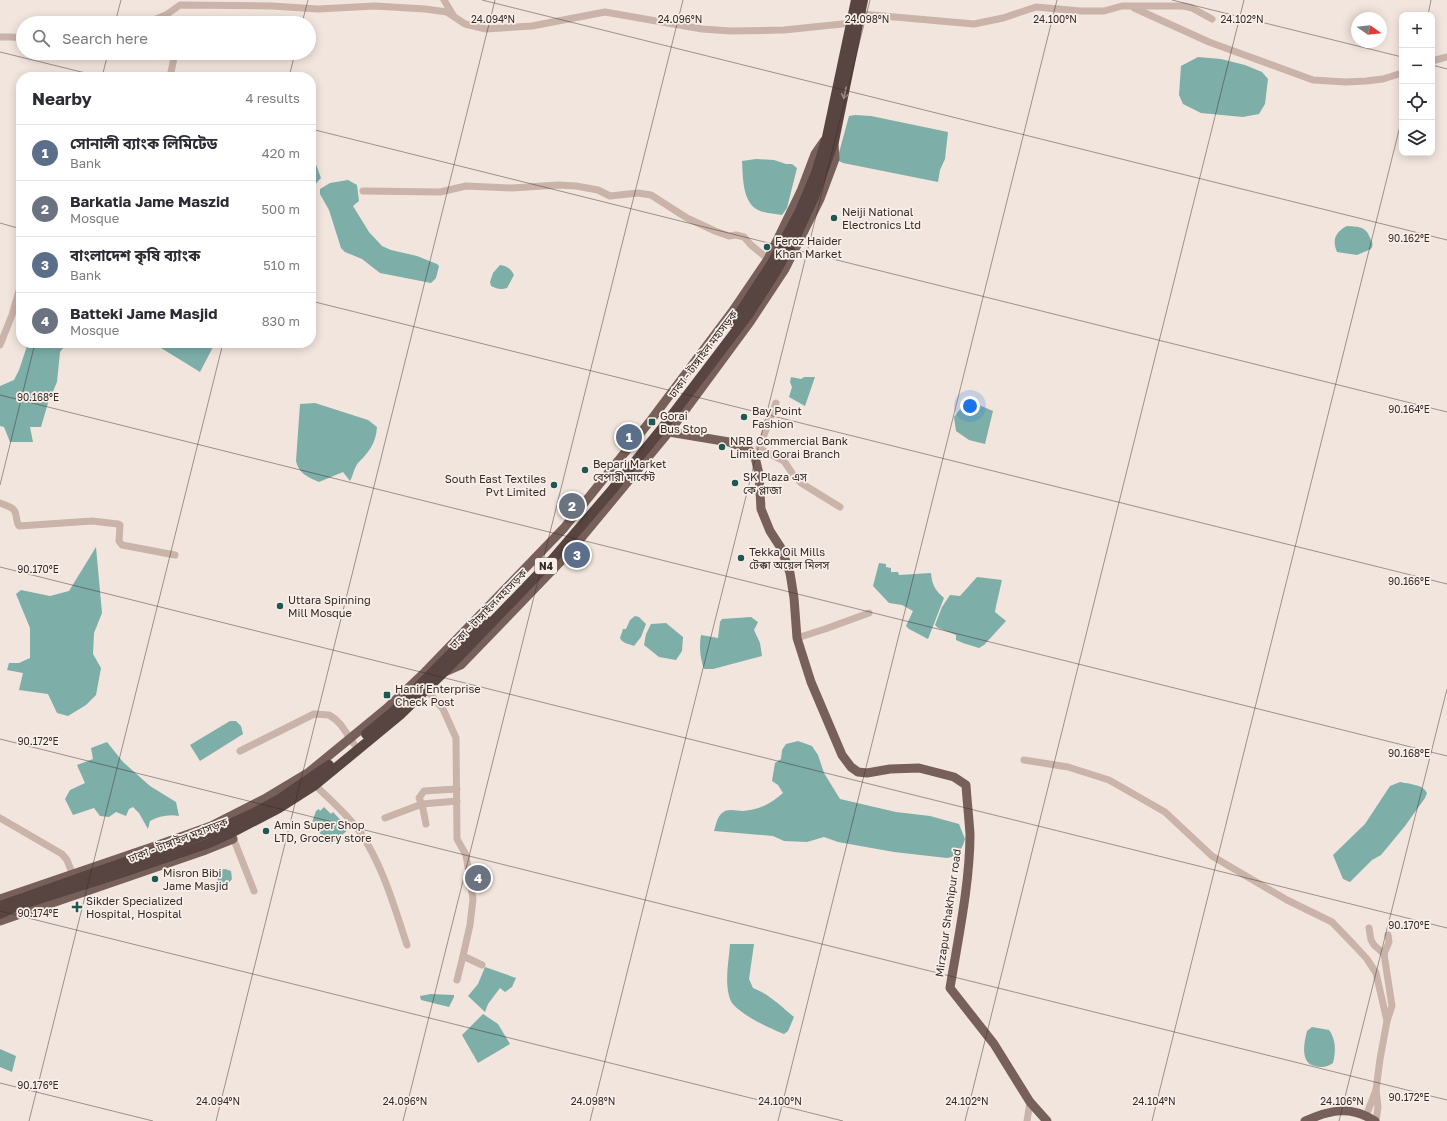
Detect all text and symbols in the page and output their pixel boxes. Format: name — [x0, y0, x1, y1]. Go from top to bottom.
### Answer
north arrow — [1351, 12, 1387, 48]
map controls — [1399, 12, 1435, 156]
button: + — [1399, 12, 1435, 48]
text: 24.094°N — [471, 13, 515, 25]
text: 24.096°N — [658, 13, 702, 25]
text: 24.098°N — [845, 13, 889, 25]
text: 24.100°N — [1033, 13, 1077, 25]
text: 24.102°N — [1220, 13, 1264, 25]
search box — [16, 16, 316, 60]
icon: search — [30, 27, 52, 49]
text: Search here — [62, 29, 148, 47]
button: − — [1399, 48, 1435, 84]
button: locate — [1399, 84, 1435, 120]
one-way arrow — [840, 86, 848, 99]
text: Nearby — [32, 88, 92, 109]
text: 4 results — [246, 90, 300, 106]
button: layers — [1399, 120, 1435, 156]
text: সোনালী ব্যাংক লিমিটেড — [70, 134, 217, 152]
text: 1 — [42, 145, 48, 161]
text: 420 m — [262, 145, 300, 161]
text: Bank — [70, 155, 101, 171]
text: Barkatia Jame Maszid — [70, 192, 229, 210]
text: 2 — [41, 201, 49, 217]
text: 500 m — [262, 201, 300, 217]
place label: Neiji National Electronics Ltd — [842, 205, 921, 231]
text: Mosque — [70, 210, 119, 226]
marker: Neiji National Electronics Ltd — [829, 213, 839, 223]
text: 90.162°E — [1388, 232, 1430, 244]
place label: Feroz Haider Khan Market — [775, 234, 843, 260]
marker: Feroz Haider Khan Market — [762, 242, 772, 252]
text: বাংলাদেশ কৃষি ব্যাংক — [70, 246, 200, 264]
text: 3 — [41, 257, 49, 273]
text: 510 m — [263, 257, 300, 273]
text: Bank — [70, 267, 101, 283]
text: Batteki Jame Masjid — [70, 304, 217, 322]
street label: ঢাকা - টাঙ্গাইল মহাসড়ক — [665, 308, 740, 401]
text: 4 — [41, 313, 49, 329]
text: 830 m — [262, 313, 300, 329]
text: Mosque — [70, 322, 119, 338]
text: 90.168°E — [17, 391, 59, 403]
your location — [960, 396, 980, 416]
text: 90.164°E — [1388, 403, 1430, 415]
place label: Bay Point Fashion — [752, 404, 802, 430]
place label: Gorai Bus Stop — [660, 409, 707, 435]
marker: Bay Point Fashion — [739, 412, 749, 422]
marker: Gorai Bus Stop — [647, 417, 657, 427]
pin: 1 — [616, 422, 642, 452]
place label: NRB Commercial Bank Limited Gorai Branch — [730, 434, 848, 460]
marker: NRB Commercial Bank Limited Gorai Branch — [717, 442, 727, 452]
place label: Bepari Market বেপারী মার্কেট — [593, 457, 666, 483]
marker: Bepari Market বেপারী মার্কেট — [580, 465, 590, 475]
place label: SK Plaza এস কে প্লাজা — [743, 470, 807, 496]
place label: South East Textiles Pvt Limited — [445, 472, 546, 498]
marker: SK Plaza এস কে প্লাজা — [730, 478, 740, 488]
marker: South East Textiles Pvt Limited — [549, 480, 559, 490]
pin: 2 — [559, 491, 585, 521]
pin: 3 — [564, 540, 590, 570]
place label: Tekka Oil Mills টেক্কা অয়েল মিলস — [749, 545, 830, 571]
marker: Tekka Oil Mills টেক্কা অয়েল মিলস — [736, 553, 746, 563]
road number: N4 — [535, 558, 557, 574]
text: 90.170°E — [17, 563, 59, 575]
street label: ঢাকা - টাঙ্গাইল মহাসড়ক — [446, 566, 529, 652]
text: 90.166°E — [1388, 575, 1430, 587]
place label: Uttara Spinning Mill Mosque — [288, 593, 371, 619]
marker: Uttara Spinning Mill Mosque — [275, 601, 285, 611]
place label: Hanif Enterprise Check Post — [395, 682, 481, 708]
marker: Hanif Enterprise Check Post — [382, 690, 392, 700]
text: 90.172°E — [17, 735, 59, 747]
text: 90.168°E — [1388, 747, 1430, 759]
street label: ঢাকা - টাঙ্গাইল মহাসড়ক — [125, 814, 230, 865]
place label: Amin Super Shop LTD, Grocery store — [274, 818, 372, 844]
marker: Amin Super Shop LTD, Grocery store — [261, 826, 271, 836]
street label: Mirzapur Shakhipur road — [932, 848, 963, 978]
pin: 4 — [465, 863, 491, 893]
place label: Misron Bibi Jame Masjid — [163, 866, 228, 892]
marker: Misron Bibi Jame Masjid — [150, 874, 160, 884]
place label: Sikder Specialized Hospital, Hospital — [86, 894, 183, 920]
marker: Sikder Specialized Hospital, Hospital — [71, 901, 83, 913]
text: 90.174°E — [18, 907, 59, 919]
text: 90.170°E — [1388, 919, 1430, 931]
text: 90.176°E — [17, 1079, 59, 1091]
text: 90.172°E — [1388, 1091, 1430, 1103]
text: 24.094°N — [196, 1095, 240, 1107]
text: 24.096°N — [383, 1095, 427, 1107]
text: 24.098°N — [571, 1095, 615, 1107]
text: 24.100°N — [758, 1095, 802, 1107]
text: 24.102°N — [945, 1095, 989, 1107]
text: 24.104°N — [1132, 1095, 1176, 1107]
text: 24.106°N — [1320, 1095, 1364, 1107]

